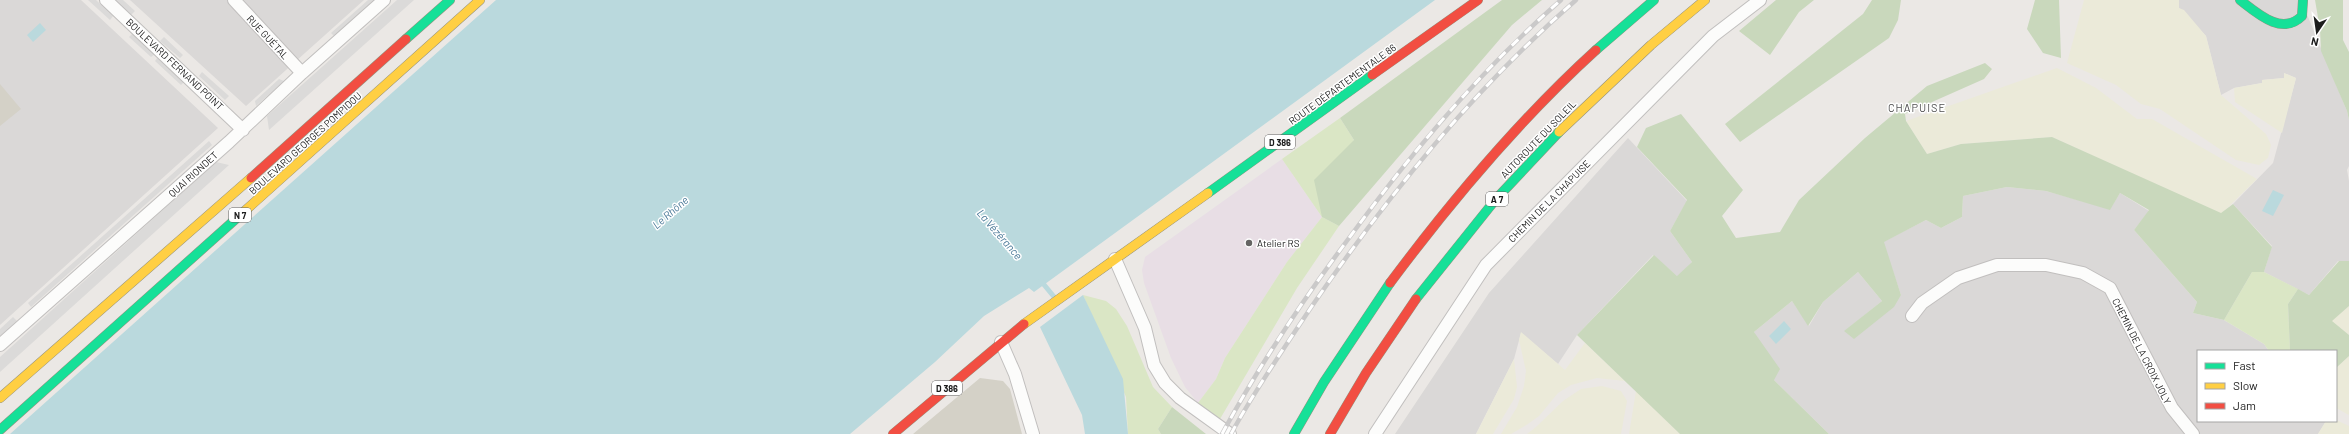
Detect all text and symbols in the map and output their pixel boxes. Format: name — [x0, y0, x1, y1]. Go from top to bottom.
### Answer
street label: RUE GUÉTAL — [244, 12, 292, 62]
north arrow — [2297, 12, 2337, 52]
street label: BOULEVARD FERNAND POINT — [124, 16, 226, 113]
text: N — [2310, 35, 2320, 49]
street label: ROUTE DÉPARTEMENTALE 86 — [1286, 41, 1398, 127]
street label: BOULEVARD GEORGES POMPIDOU — [246, 89, 364, 197]
street label: AUTOROUTE DU SOLEIL — [1498, 97, 1578, 180]
district label: CHAPUISE — [1888, 101, 1946, 114]
road number: D 386 — [1265, 135, 1295, 149]
street label: QUAI RIONDET — [166, 148, 220, 199]
street label: CHEMIN DE LA CHAPUISE — [1505, 157, 1593, 245]
road number: A 7 — [1486, 192, 1508, 206]
water label: Le Rhône — [649, 193, 691, 231]
water label: La Vézérance — [975, 206, 1026, 262]
road number: N 7 — [229, 208, 251, 222]
place label: Atelier RS — [1257, 237, 1300, 249]
marker: Atelier RS — [1244, 238, 1254, 248]
street label: CHEMIN DE LA CROIX JOLY — [2110, 296, 2174, 406]
legend — [2197, 350, 2337, 422]
text: Fast — [2233, 358, 2256, 372]
text: Slow — [2233, 378, 2258, 392]
road number: D 386 — [932, 381, 962, 395]
text: Jam — [2233, 398, 2256, 412]

